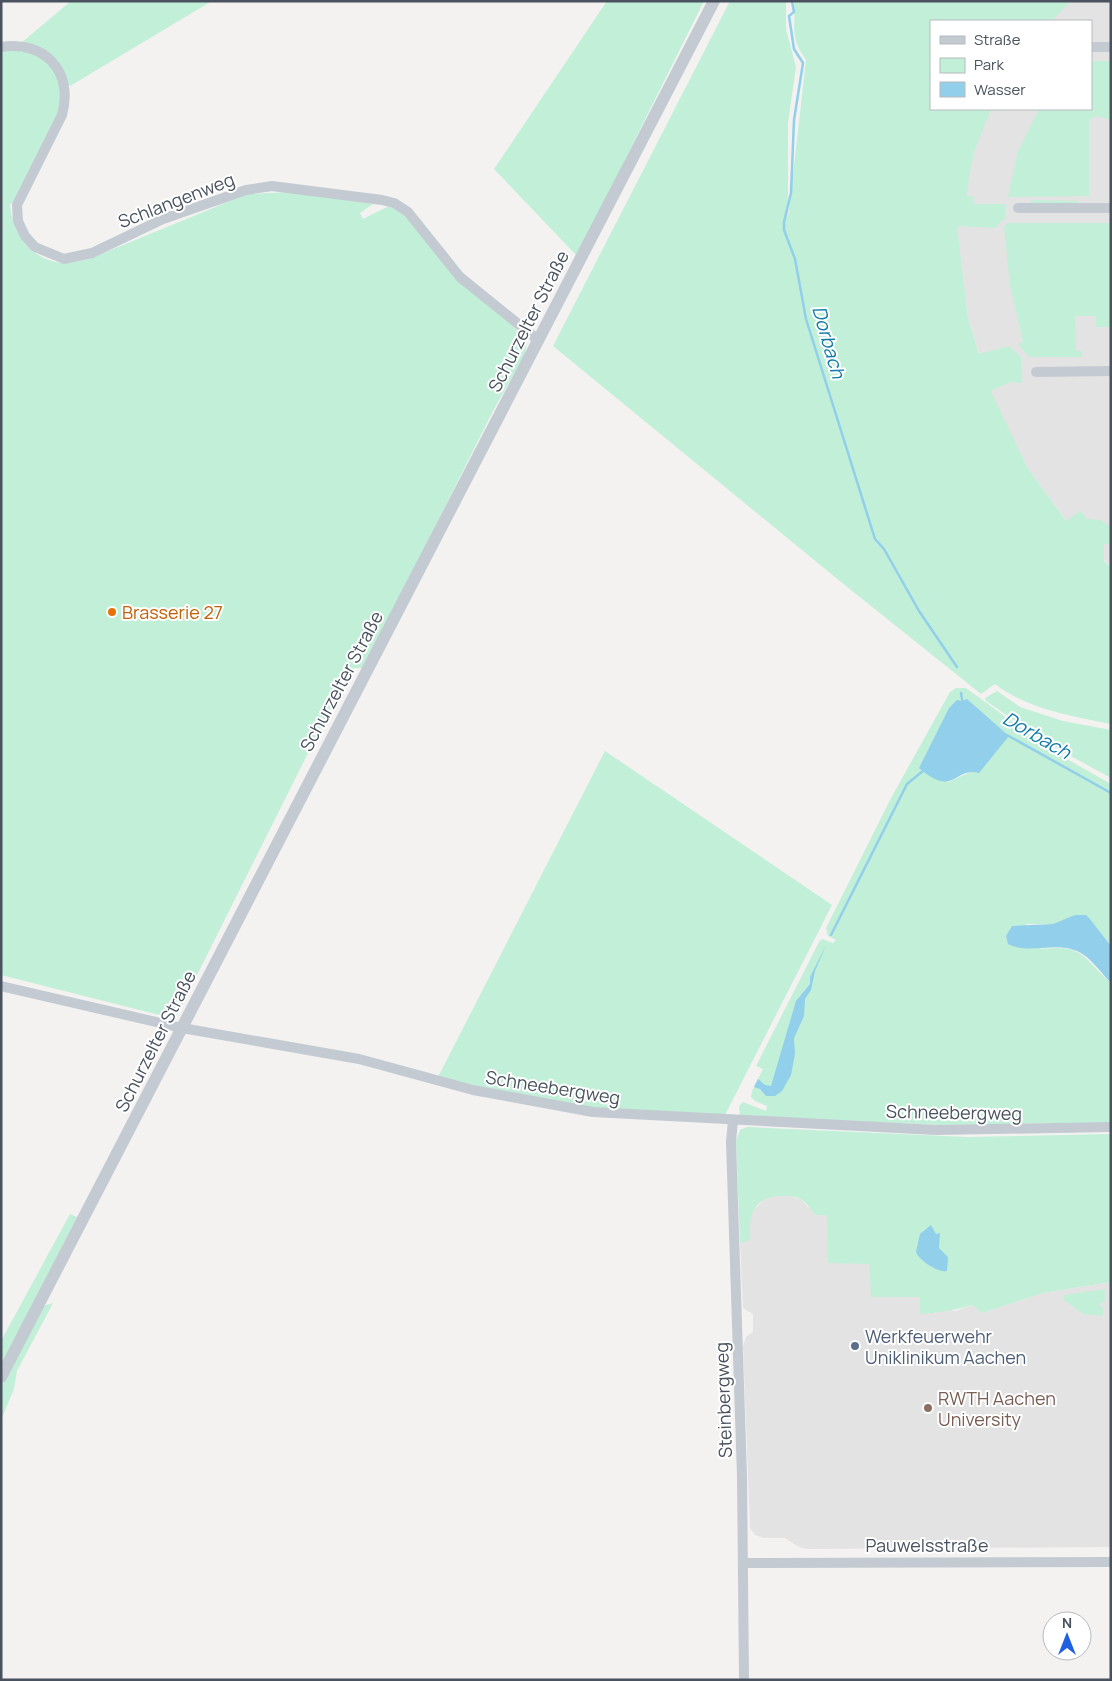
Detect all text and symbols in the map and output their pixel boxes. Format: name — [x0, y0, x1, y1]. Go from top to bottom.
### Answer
legend — [930, 20, 1092, 110]
text: Straße — [974, 29, 1021, 50]
text: Park — [974, 54, 1004, 75]
text: Wasser — [974, 79, 1026, 100]
street label: Schlangenweg — [114, 167, 238, 233]
street label: Schurzelter Straße — [482, 246, 574, 396]
water label: Dorbach — [806, 303, 852, 382]
place label: Brasserie 27 — [122, 600, 223, 624]
marker: Brasserie 27 — [106, 606, 118, 618]
street label: Schurzelter Straße — [294, 607, 388, 755]
water label: Dorbach — [998, 705, 1076, 765]
street label: Schurzelter Straße — [109, 966, 201, 1116]
street label: Schneebergweg — [484, 1065, 622, 1109]
street label: Schneebergweg — [886, 1099, 1022, 1125]
place label: Werkfeuerwehr Uniklinikum Aachen — [865, 1324, 1026, 1369]
marker: Werkfeuerwehr Uniklinikum Aachen — [849, 1340, 861, 1352]
street label: Steinbergweg — [709, 1342, 737, 1458]
place label: RWTH Aachen University — [938, 1386, 1056, 1431]
marker: RWTH Aachen University — [922, 1402, 934, 1414]
street label: Pauwelsstraße — [866, 1533, 988, 1557]
north arrow — [1042, 1611, 1092, 1661]
text: N — [1062, 1613, 1072, 1632]

